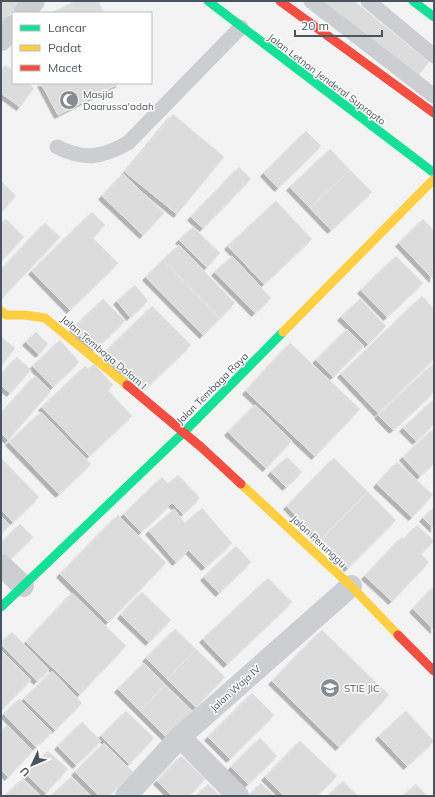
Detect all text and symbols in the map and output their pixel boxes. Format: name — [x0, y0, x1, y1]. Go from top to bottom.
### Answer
legend — [12, 12, 152, 84]
scale bar — [295, 12, 382, 38]
text: 20 m — [301, 18, 329, 33]
text: Lancar — [48, 20, 87, 35]
street label: Jalan Letnan Jenderal Suprapto — [265, 31, 388, 128]
text: Padat — [48, 40, 81, 55]
text: Macet — [48, 60, 82, 75]
place label: Masjid Daarussa'adah — [83, 88, 154, 113]
mosque icon: Masjid Daarussa'adah — [58, 89, 80, 111]
street label: Jalan Tembaga Dalam I — [58, 313, 149, 392]
street label: Jalan Tembaga Raya — [174, 350, 251, 427]
street label: Jalan Perunggu — [288, 512, 349, 570]
street label: Jalan Waja IV — [207, 662, 263, 714]
school or university icon: STIE JIC — [319, 677, 341, 699]
place label: STIE JIC — [344, 682, 380, 695]
north arrow — [12, 745, 52, 785]
text: U — [17, 764, 33, 780]

